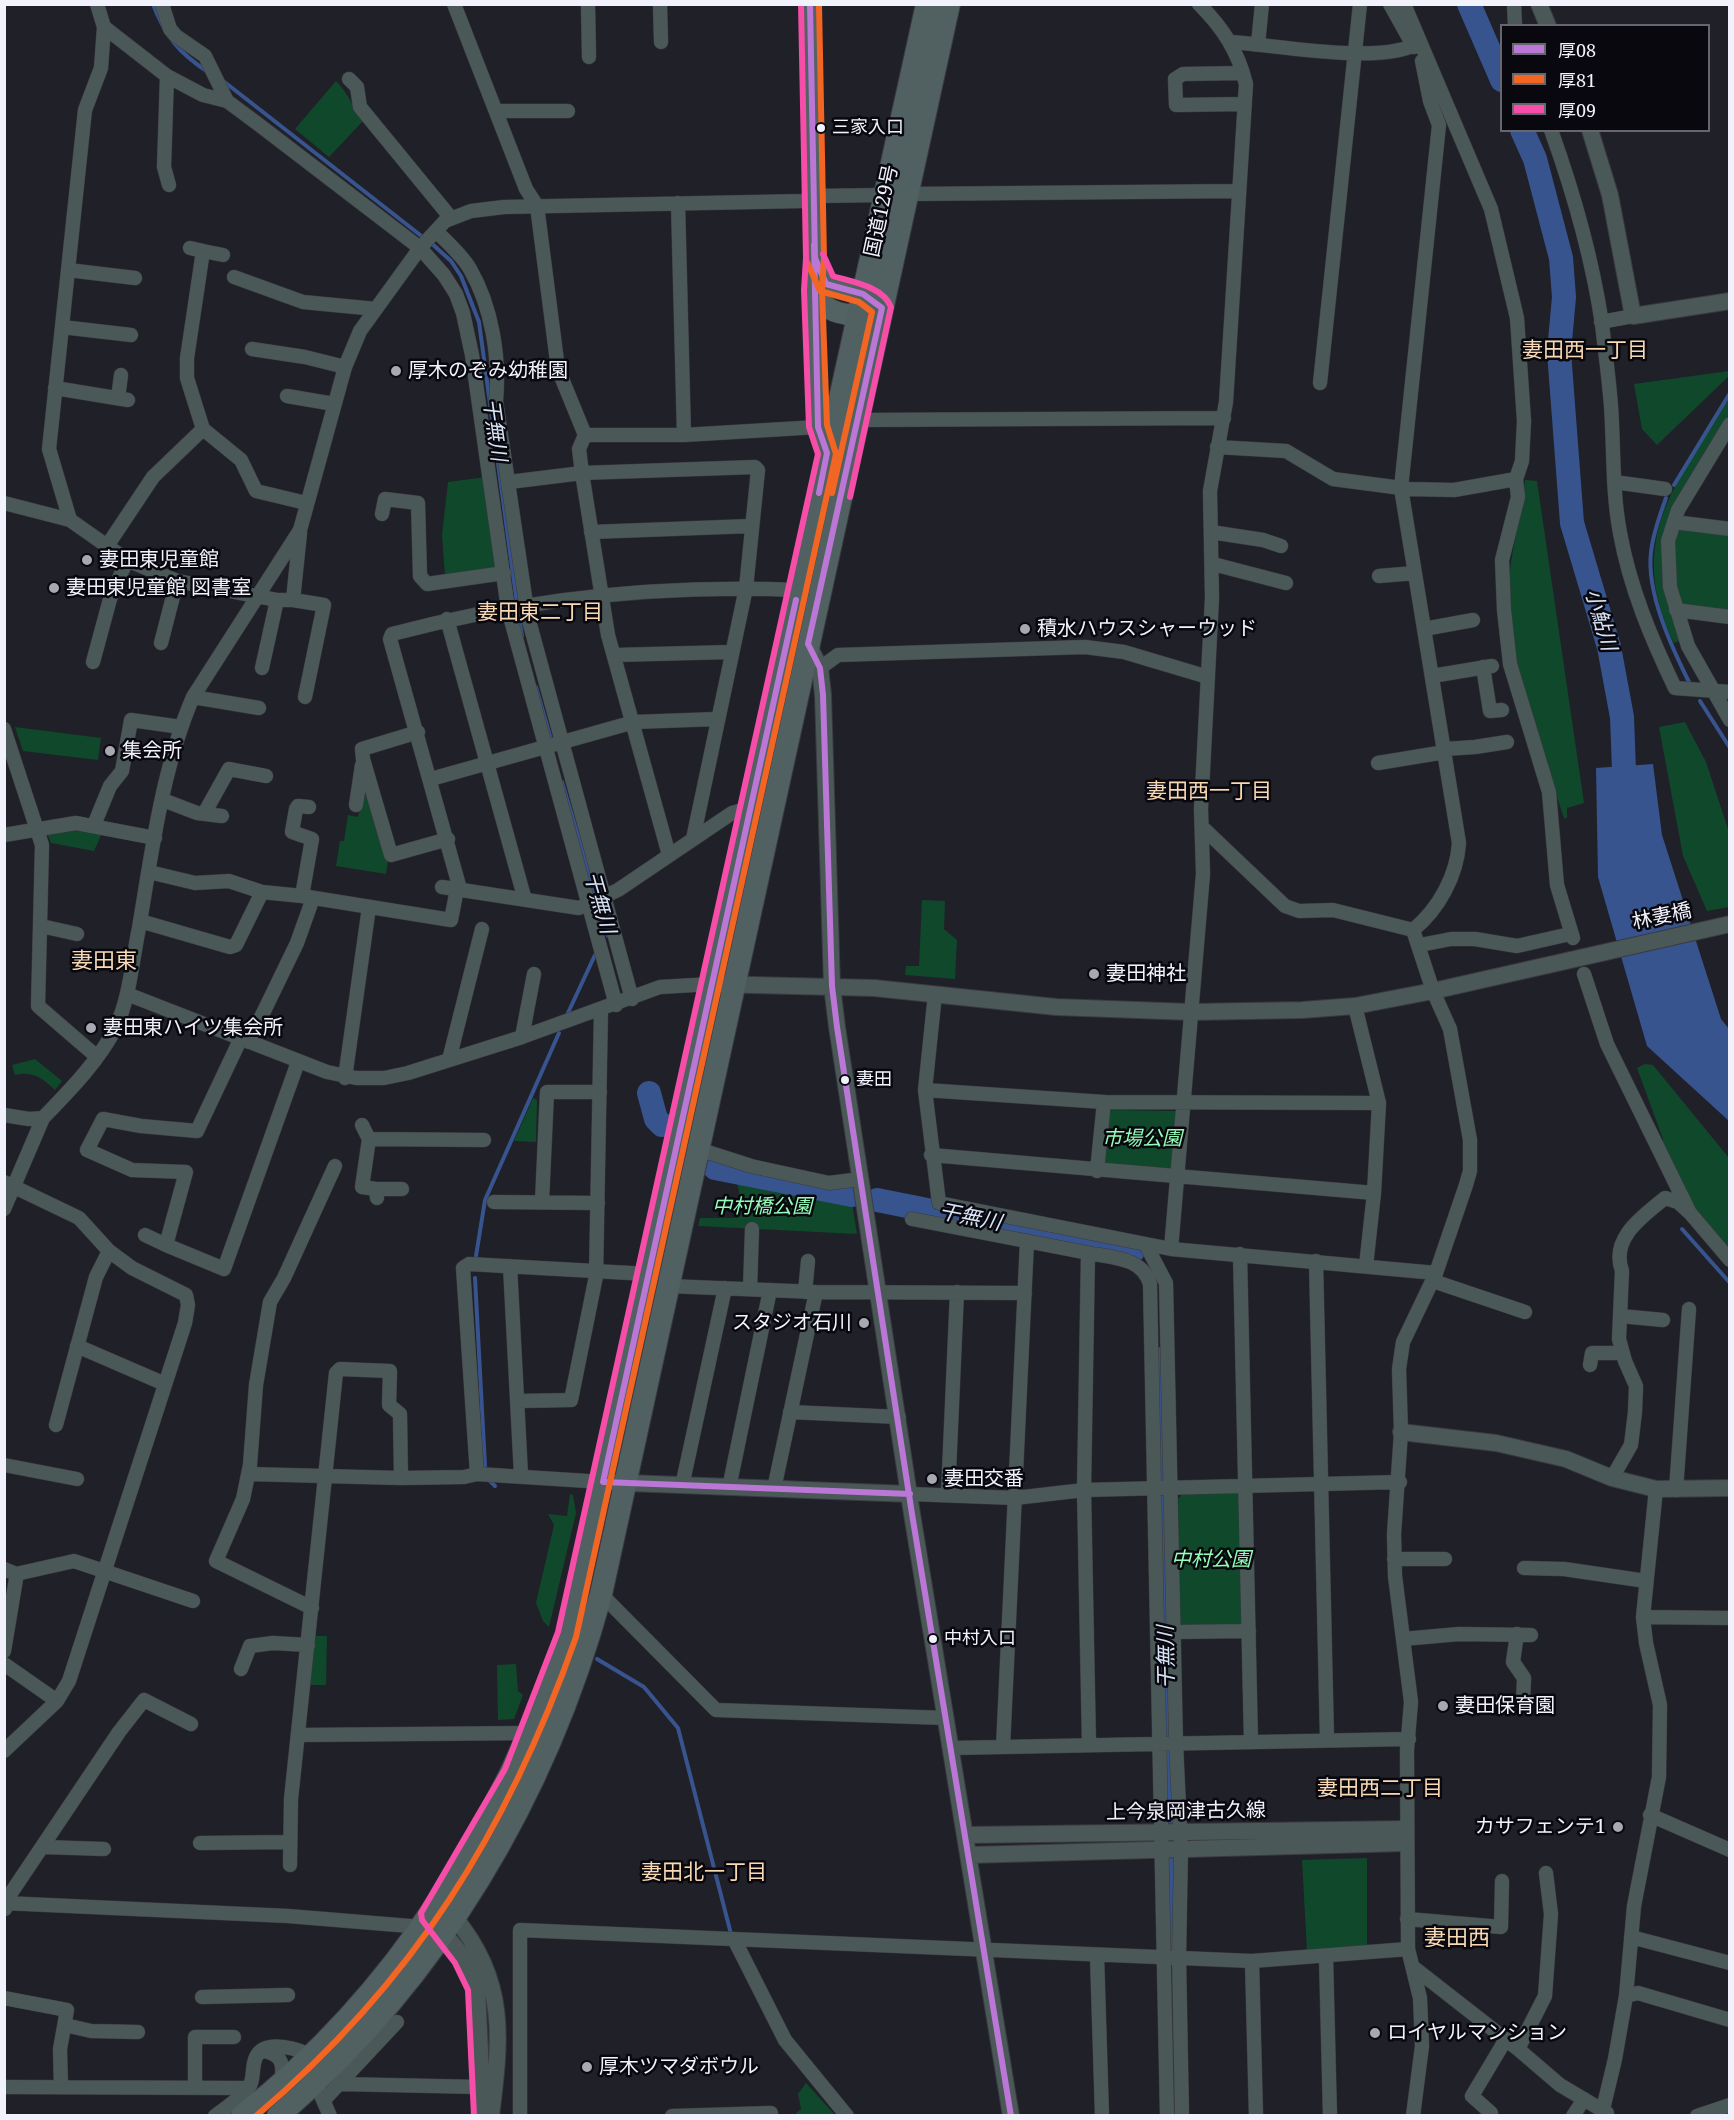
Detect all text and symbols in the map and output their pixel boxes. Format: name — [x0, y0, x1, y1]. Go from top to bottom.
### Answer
legend — [1500, 24, 1710, 132]
text: 厚08 — [1558, 38, 1596, 62]
text: 厚81 — [1558, 68, 1596, 92]
text: 厚09 — [1558, 98, 1596, 122]
place label: 三家入口 — [832, 117, 904, 139]
marker: 三家入口 — [815, 122, 827, 134]
street label: 国道129号 — [861, 163, 903, 259]
district label: 妻田西一丁目 — [1522, 338, 1648, 364]
place label: 厚木のぞみ幼稚園 — [408, 359, 568, 383]
marker: 厚木のぞみ幼稚園 — [389, 364, 403, 378]
water label: 干無川 — [477, 397, 511, 463]
place label: 妻田東児童館 — [99, 548, 219, 572]
marker: 妻田東児童館 — [80, 553, 94, 567]
place label: 妻田東児童館 図書室 — [66, 576, 251, 600]
marker: 妻田東児童館 図書室 — [47, 581, 61, 595]
water label: 小鮎川 — [1579, 586, 1621, 654]
district label: 妻田東二丁目 — [477, 600, 603, 626]
place label: 積水ハウスシャーウッド — [1037, 617, 1257, 641]
marker: 積水ハウスシャーウッド — [1018, 622, 1032, 636]
place label: 集会所 — [122, 739, 182, 763]
marker: 集会所 — [103, 744, 117, 758]
district label: 妻田西一丁目 — [1146, 779, 1272, 805]
water label: 干無川 — [578, 869, 620, 937]
street label: 林妻橋 — [1630, 899, 1694, 935]
district label: 妻田東 — [71, 949, 137, 975]
place label: 妻田神社 — [1106, 962, 1186, 986]
marker: 妻田神社 — [1087, 967, 1101, 981]
place label: 妻田東ハイツ集会所 — [103, 1016, 283, 1040]
marker: 妻田東ハイツ集会所 — [84, 1021, 98, 1035]
place label: 妻田 — [856, 1069, 892, 1091]
marker: 妻田 — [839, 1074, 851, 1086]
park label: 市場公園 — [1102, 1127, 1182, 1151]
park label: 中村橋公園 — [712, 1195, 812, 1219]
water label: 干無川 — [937, 1200, 1003, 1236]
place label: スタジオ石川 — [732, 1311, 852, 1335]
marker: スタジオ石川 — [857, 1316, 871, 1330]
place label: 妻田交番 — [944, 1467, 1024, 1491]
marker: 妻田交番 — [925, 1472, 939, 1486]
park label: 中村公園 — [1171, 1548, 1251, 1572]
water label: 干無川 — [1154, 1625, 1180, 1689]
place label: 中村入口 — [944, 1628, 1016, 1650]
marker: 中村入口 — [927, 1633, 939, 1645]
place label: 妻田保育園 — [1455, 1694, 1555, 1718]
marker: 妻田保育園 — [1436, 1699, 1450, 1713]
district label: 妻田西二丁目 — [1317, 1776, 1443, 1802]
street label: 上今泉岡津古久線 — [1106, 1799, 1266, 1825]
place label: カサフェンテ1 — [1475, 1815, 1606, 1839]
marker: カサフェンテ1 — [1611, 1820, 1625, 1834]
district label: 妻田北一丁目 — [641, 1860, 767, 1886]
district label: 妻田西 — [1424, 1926, 1490, 1952]
place label: ロイヤルマンション — [1387, 2021, 1567, 2045]
marker: ロイヤルマンション — [1368, 2026, 1382, 2040]
place label: 厚木ツマダボウル — [599, 2055, 759, 2079]
marker: 厚木ツマダボウル — [580, 2060, 594, 2074]

